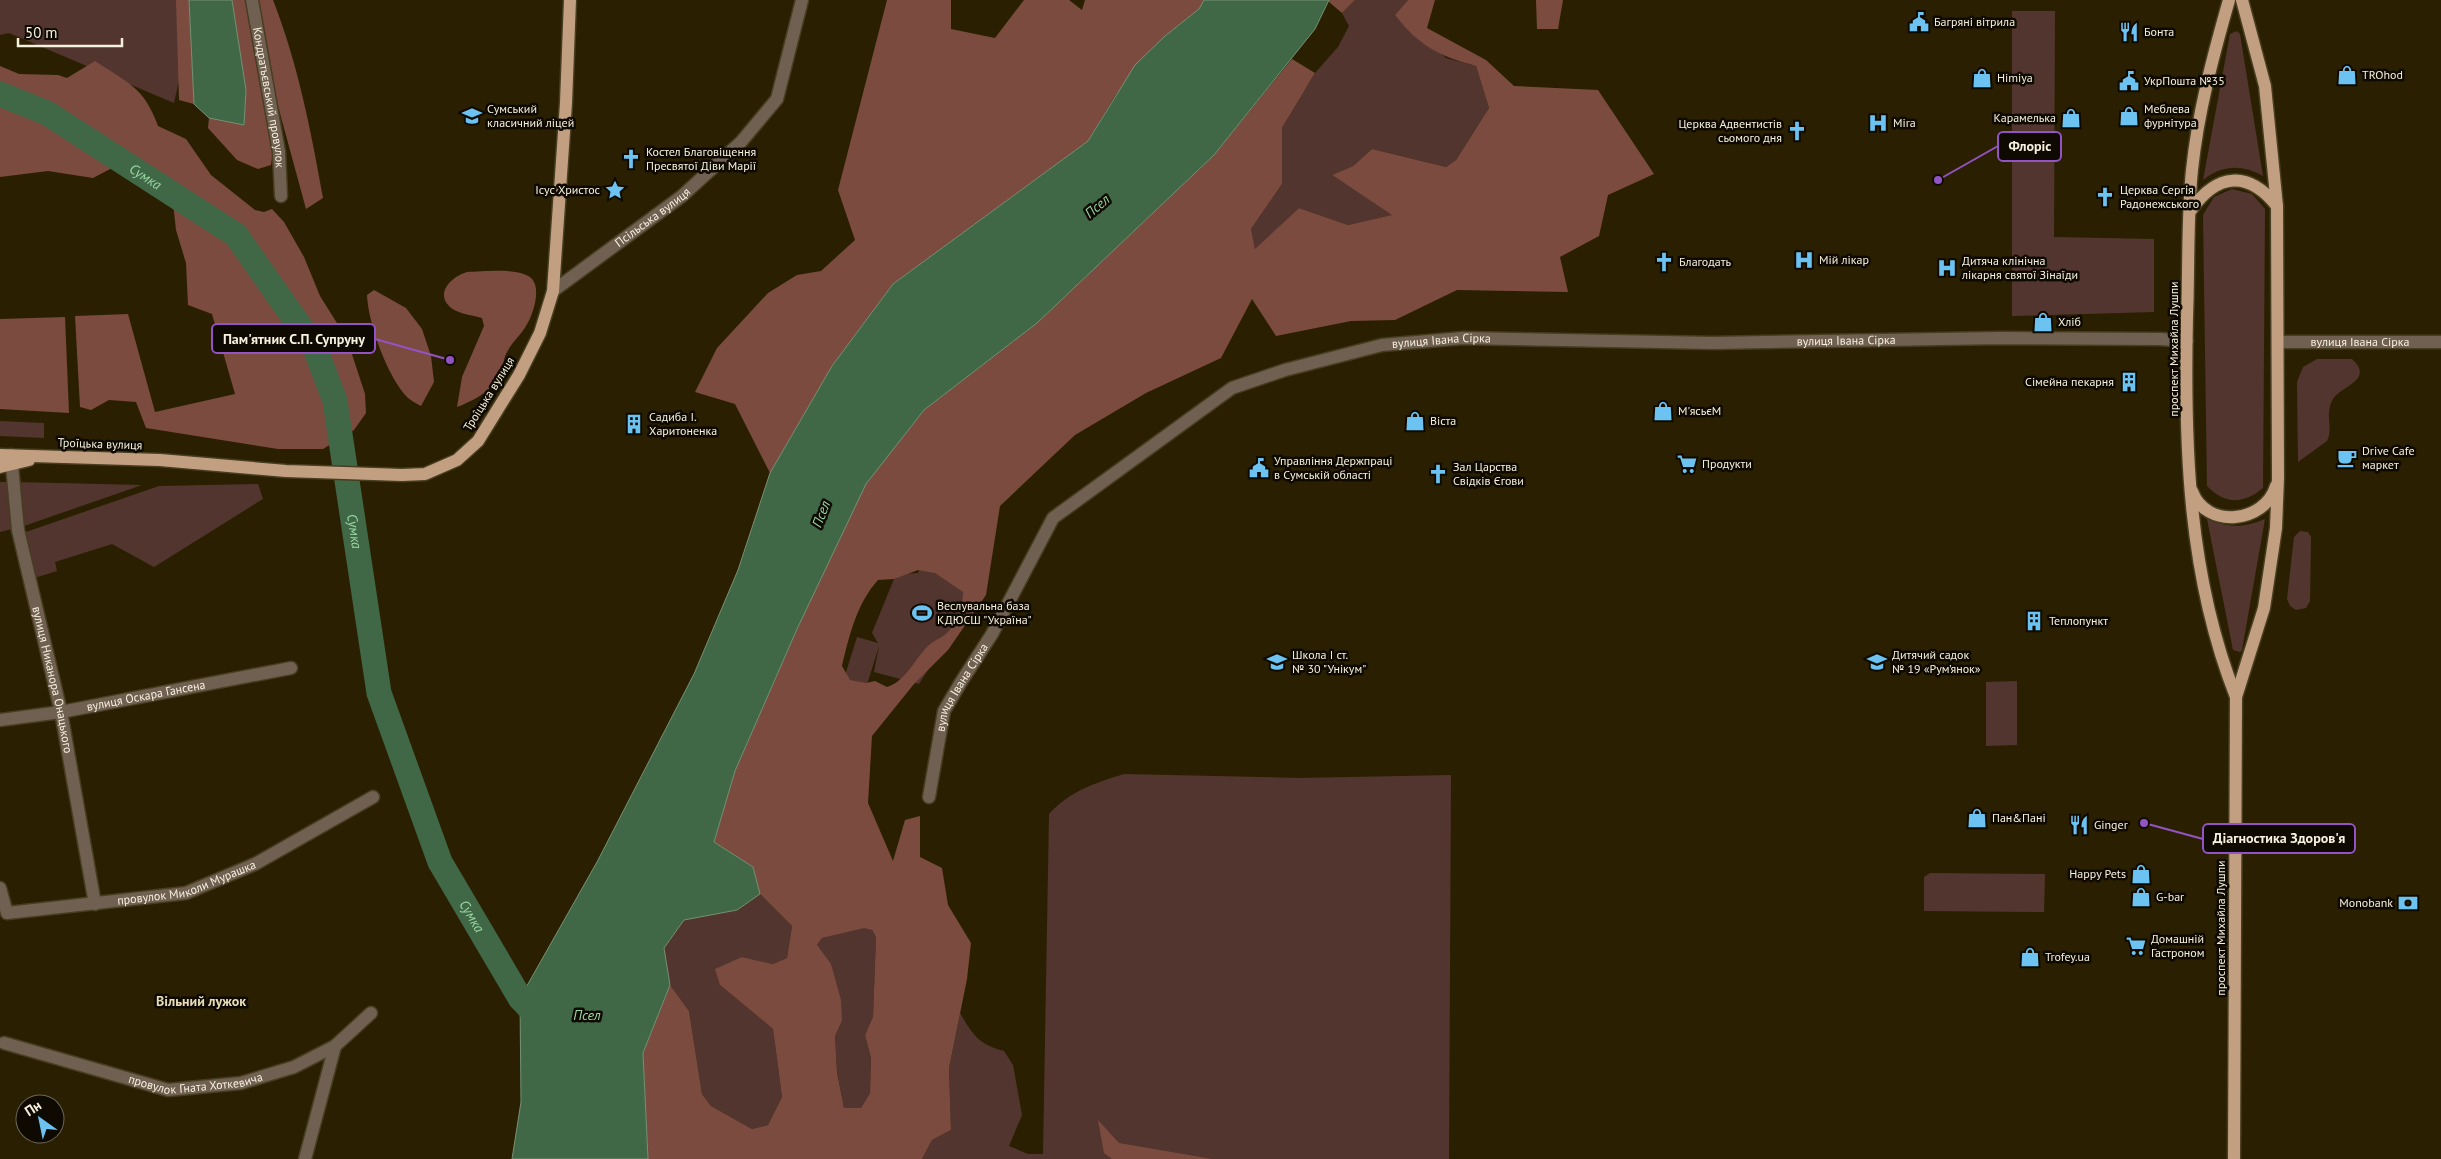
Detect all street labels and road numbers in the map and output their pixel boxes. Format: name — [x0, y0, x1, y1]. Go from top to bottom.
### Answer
street label: Кондратьєвський провулок — [250, 26, 288, 168]
street label: Псільська вулиця — [612, 184, 693, 250]
street label: проспект Михайла Лушпи — [2166, 281, 2181, 417]
street label: вулиця Івана Сірка — [1391, 330, 1491, 351]
street label: вулиця Івана Сірка — [1797, 332, 1896, 349]
street label: вулиця Івана Сірка — [2311, 334, 2410, 349]
street label: Троїцька вулиця — [460, 354, 517, 434]
street label: Троїцька вулиця — [57, 435, 143, 452]
street label: вулиця Никанора Онацького — [29, 605, 76, 754]
street label: вулиця Івана Сірка — [933, 640, 991, 733]
street label: вулиця Оскара Гансена — [85, 677, 207, 714]
street label: провулок Миколи Мурашка — [116, 857, 258, 908]
street label: проспект Михайла Лушпи — [2213, 860, 2228, 996]
street label: провулок Гната Хоткевича — [127, 1069, 264, 1097]

